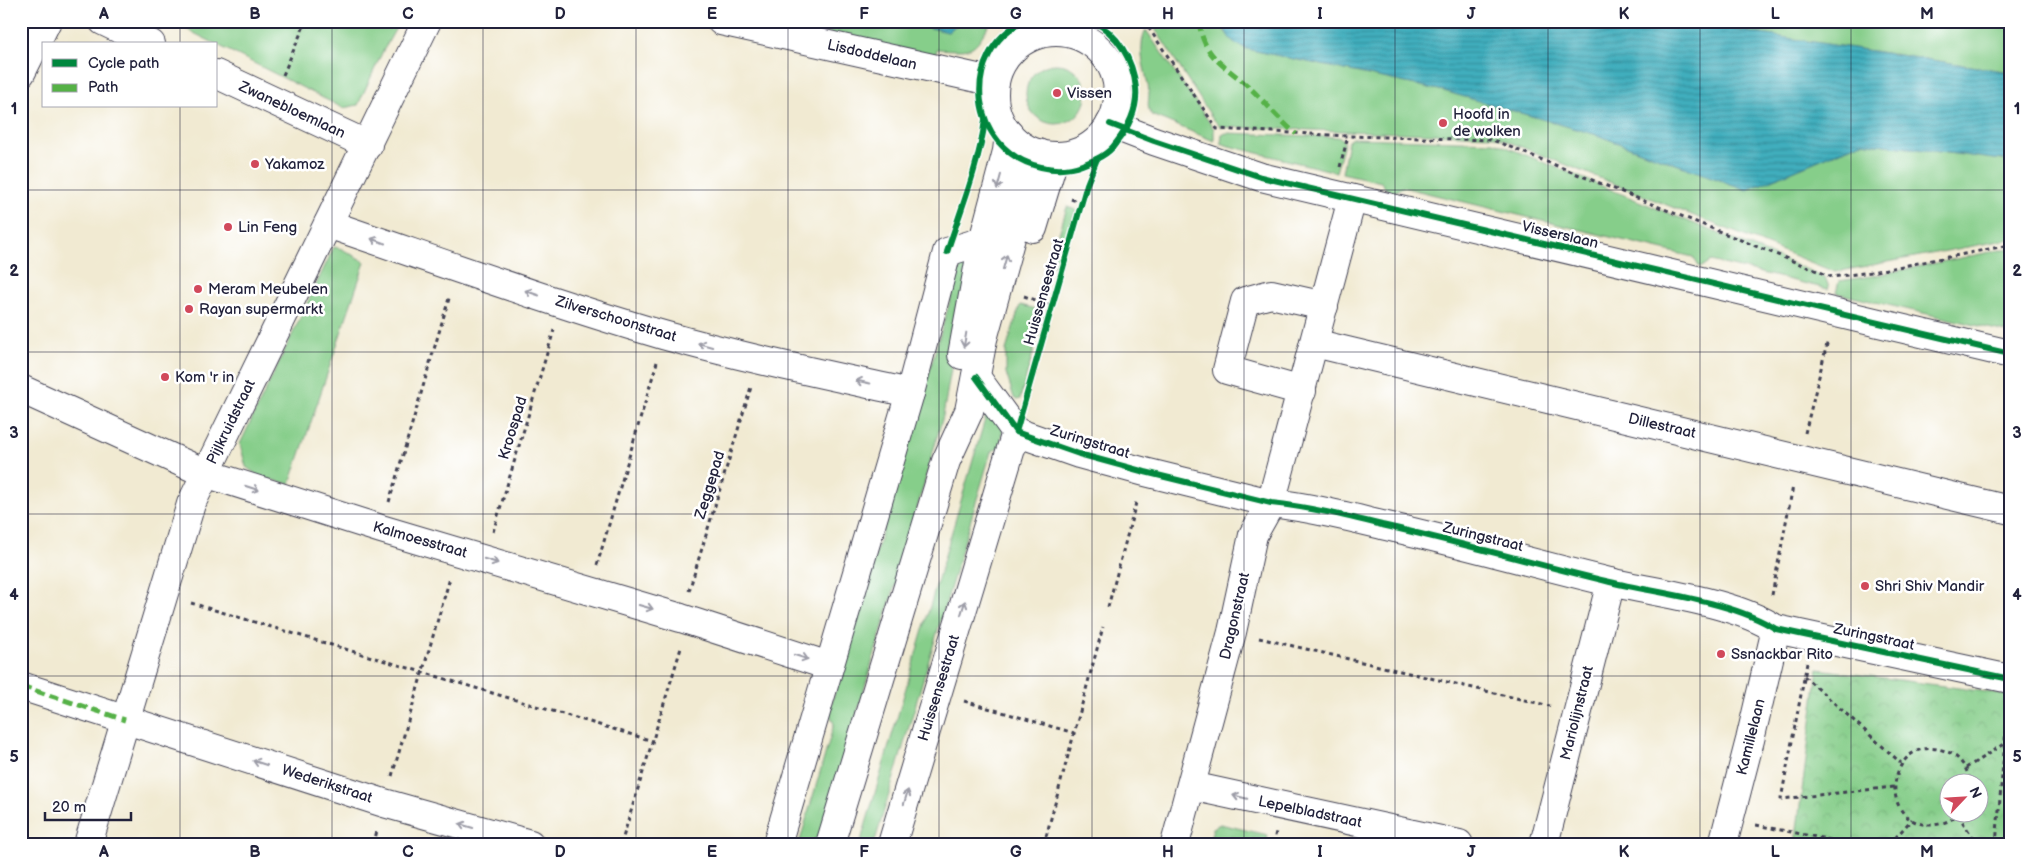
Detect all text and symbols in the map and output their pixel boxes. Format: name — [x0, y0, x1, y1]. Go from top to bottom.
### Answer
text: A — [98, 5, 109, 24]
text: B — [249, 5, 261, 24]
text: C — [402, 5, 414, 24]
text: D — [554, 5, 566, 24]
text: E — [707, 5, 717, 24]
text: F — [859, 5, 869, 24]
text: G — [1010, 5, 1022, 24]
text: H — [1162, 5, 1174, 24]
text: I — [1317, 5, 1323, 24]
text: J — [1467, 5, 1476, 24]
text: K — [1619, 5, 1630, 24]
text: L — [1770, 5, 1780, 24]
text: M — [1920, 5, 1934, 24]
street label: Lisdoddelaan — [825, 35, 919, 75]
legend — [42, 42, 218, 108]
text: Cycle path — [88, 54, 159, 73]
street label: Zwanebloemlaan — [235, 77, 348, 143]
text: Path — [88, 78, 118, 97]
place label: Vissen — [1067, 84, 1112, 103]
marker: Vissen — [1051, 87, 1063, 99]
text: 1 — [11, 100, 17, 119]
text: 1 — [2014, 100, 2020, 119]
place label: Hoofd in de wolken — [1453, 105, 1521, 141]
marker: Hoofd in de wolken — [1437, 117, 1449, 129]
place label: Yakamoz — [264, 155, 325, 174]
marker: Yakamoz — [249, 158, 261, 170]
one-way arrow — [993, 173, 1003, 189]
street label: Visserslaan — [1520, 217, 1600, 253]
place label: Lin Feng — [238, 218, 297, 237]
marker: Lin Feng — [222, 221, 234, 233]
one-way arrow — [371, 235, 387, 245]
street label: Huissensestraat — [1020, 236, 1068, 348]
one-way arrow — [1000, 255, 1010, 271]
text: 2 — [9, 262, 19, 281]
text: 2 — [2012, 262, 2022, 281]
place label: Meram Meubelen — [208, 280, 328, 299]
marker: Meram Meubelen — [192, 283, 204, 295]
one-way arrow — [525, 288, 540, 297]
street label: Zilverschoonstraat — [552, 291, 679, 347]
place label: Rayan supermarkt — [199, 300, 323, 319]
marker: Rayan supermarkt — [183, 303, 195, 315]
one-way arrow — [959, 332, 969, 348]
one-way arrow — [697, 340, 713, 349]
place label: Kom 'r in — [175, 368, 234, 387]
marker: Kom 'r in — [159, 371, 171, 383]
street label: Pijlkruidstraat — [202, 376, 260, 467]
one-way arrow — [855, 377, 871, 387]
street label: Kroospad — [494, 394, 532, 462]
street label: Dillestraat — [1626, 409, 1698, 443]
street label: Zuringstraat — [1047, 421, 1132, 463]
text: 3 — [9, 424, 19, 443]
text: 3 — [2012, 424, 2022, 443]
street label: Zeggepad — [690, 449, 729, 522]
one-way arrow — [243, 484, 259, 494]
street label: Kalmoesstraat — [371, 517, 470, 563]
street label: Zuringstraat — [1440, 518, 1525, 556]
one-way arrow — [482, 557, 498, 566]
street label: Dragonstraat — [1216, 570, 1254, 661]
place label: Shri Shiv Mandir — [1875, 577, 1985, 596]
marker: Shri Shiv Mandir — [1859, 580, 1871, 592]
text: 4 — [9, 586, 19, 605]
text: 4 — [2012, 586, 2022, 605]
one-way arrow — [958, 600, 968, 616]
one-way arrow — [638, 603, 654, 613]
street label: Zuringstraat — [1831, 619, 1916, 655]
street label: Huissensestraat — [914, 632, 964, 743]
place label: Ssnackbar Rito — [1731, 645, 1833, 664]
marker: Ssnackbar Rito — [1715, 648, 1727, 660]
one-way arrow — [793, 653, 809, 662]
street label: Mariolijnstraat — [1556, 664, 1598, 762]
street label: Kamillelaan — [1732, 697, 1770, 777]
text: 5 — [9, 748, 19, 767]
text: 5 — [2012, 748, 2022, 767]
one-way arrow — [253, 758, 269, 767]
street label: Wederikstraat — [279, 760, 375, 808]
north arrow — [1938, 772, 1988, 822]
text: N — [1965, 784, 1985, 801]
one-way arrow — [902, 789, 912, 805]
scale bar — [45, 790, 131, 822]
one-way arrow — [1232, 792, 1248, 801]
street label: Lepelbladstraat — [1256, 792, 1364, 832]
text: 20 m — [52, 798, 86, 817]
one-way arrow — [458, 820, 474, 830]
text: A — [98, 843, 109, 862]
text: B — [249, 843, 261, 862]
text: C — [402, 843, 414, 862]
text: D — [554, 843, 566, 862]
text: E — [707, 843, 717, 862]
text: F — [859, 843, 869, 862]
text: G — [1010, 843, 1022, 862]
text: H — [1162, 843, 1174, 862]
text: I — [1317, 843, 1323, 862]
text: J — [1467, 843, 1476, 862]
text: K — [1619, 843, 1630, 862]
text: L — [1770, 843, 1780, 862]
text: M — [1920, 843, 1934, 862]

